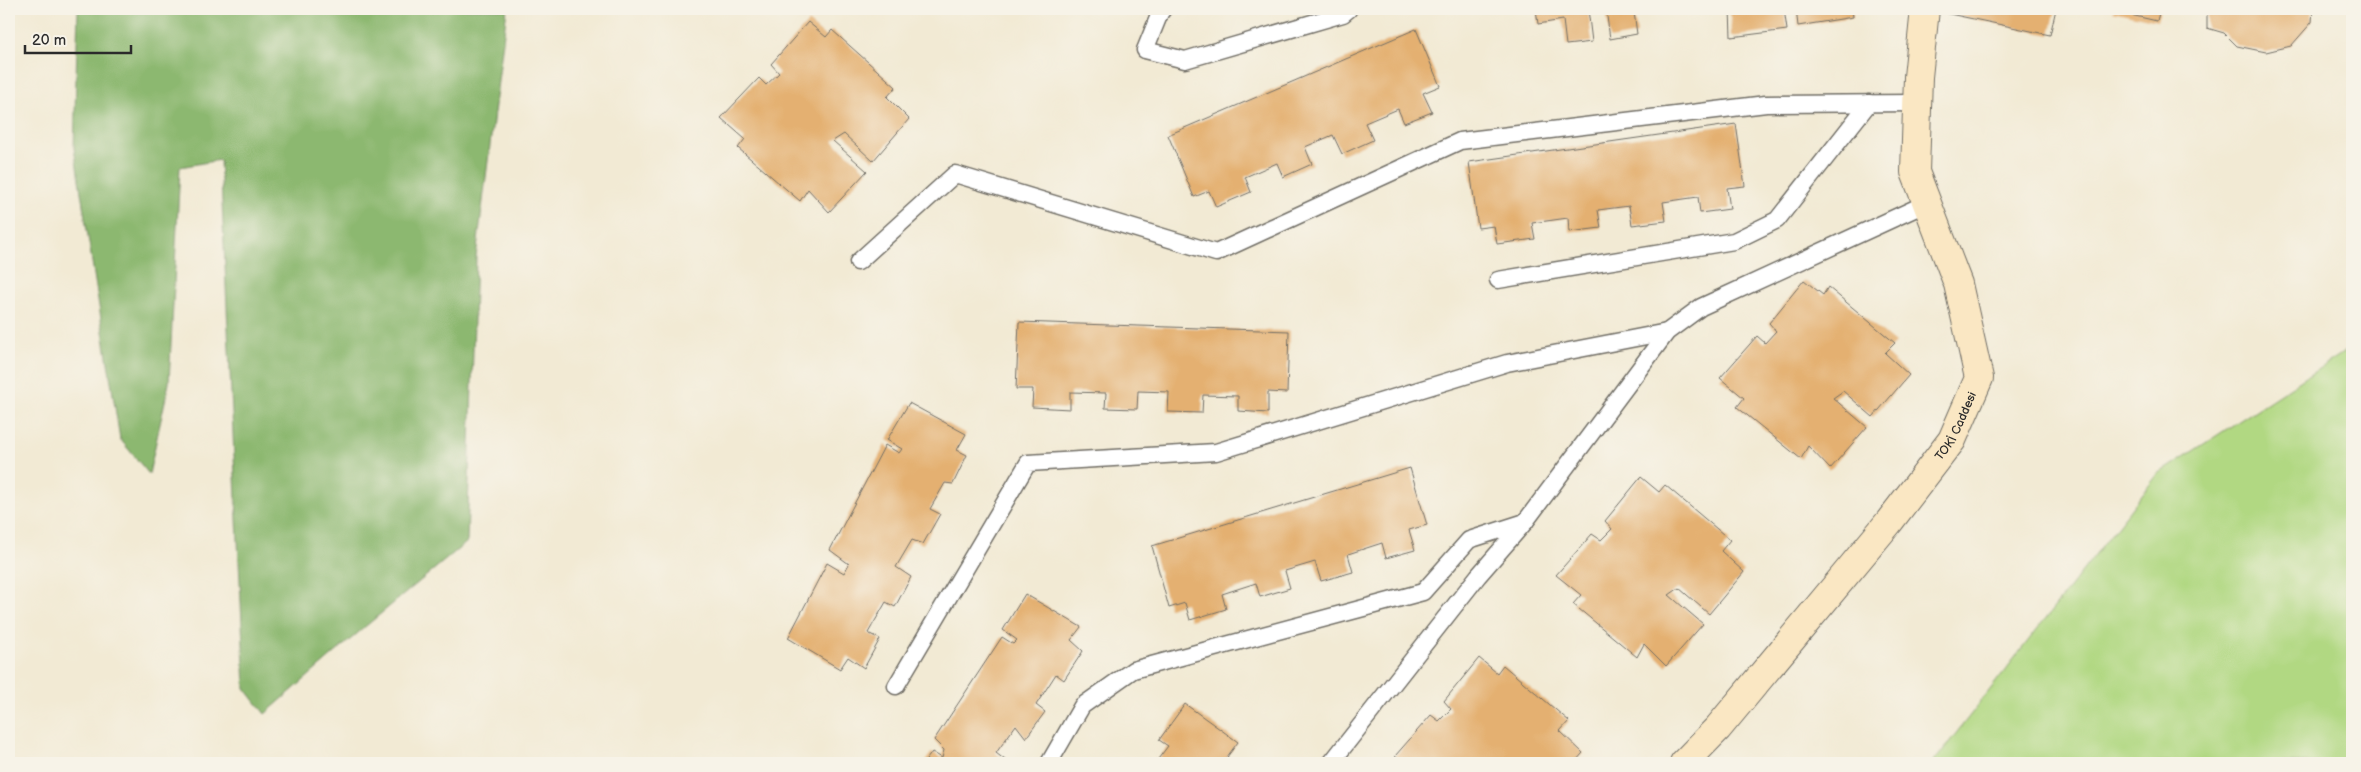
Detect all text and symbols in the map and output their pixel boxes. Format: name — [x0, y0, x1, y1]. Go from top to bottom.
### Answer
scale bar — [25, 22, 131, 54]
text: 20 m — [32, 31, 66, 50]
street label: TOKİ Caddesi — [1932, 390, 1980, 463]

